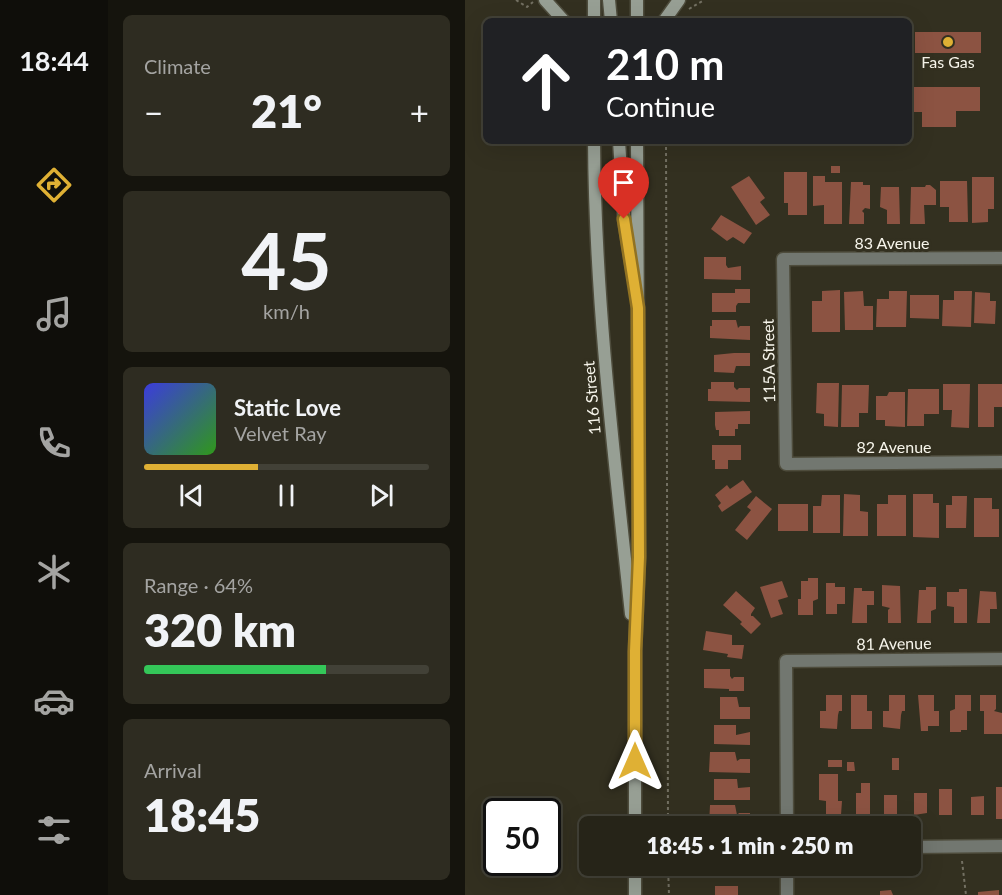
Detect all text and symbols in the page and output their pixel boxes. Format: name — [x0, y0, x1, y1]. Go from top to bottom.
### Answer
marker: Fas Gas — [941, 35, 955, 49]
text: 210 m — [606, 39, 724, 89]
icon: ahead — [507, 42, 585, 120]
text: 18:44 — [19, 44, 89, 77]
place label: Fas Gas — [921, 52, 975, 71]
text: Climate — [144, 54, 211, 78]
text: 21° — [251, 84, 322, 138]
text: Continue — [606, 90, 715, 123]
text: − — [144, 92, 163, 132]
text: + — [410, 92, 429, 132]
pin — [598, 157, 649, 219]
icon: directions — [33, 164, 75, 206]
icon: arrive — [607, 166, 640, 199]
text: 45 — [241, 213, 332, 307]
street label: 83 Avenue — [854, 233, 930, 252]
icon: music — [33, 293, 75, 335]
text: km/h — [263, 299, 310, 323]
street label: 115A Street — [758, 318, 778, 403]
street label: 116 Street — [578, 360, 604, 436]
text: Static Love — [234, 394, 341, 421]
text: Velvet Ray — [234, 421, 327, 445]
icon: phone — [33, 422, 75, 464]
street label: 82 Avenue — [856, 437, 932, 456]
icon: previous — [175, 479, 208, 512]
icon: pause — [270, 479, 303, 512]
icon: next — [365, 479, 398, 512]
icon: climate — [33, 551, 75, 593]
text: Range · 64% — [144, 573, 253, 597]
text: 320 km — [144, 603, 296, 657]
street label: 81 Avenue — [856, 633, 932, 653]
icon: car — [33, 680, 75, 722]
position arrow — [603, 729, 667, 793]
text: Arrival — [144, 758, 202, 782]
text: 18:45 — [144, 788, 260, 842]
speed limit sign: 50 — [483, 798, 561, 876]
icon: filters — [33, 809, 75, 851]
text: 18:45 · 1 min · 250 m — [647, 832, 853, 859]

